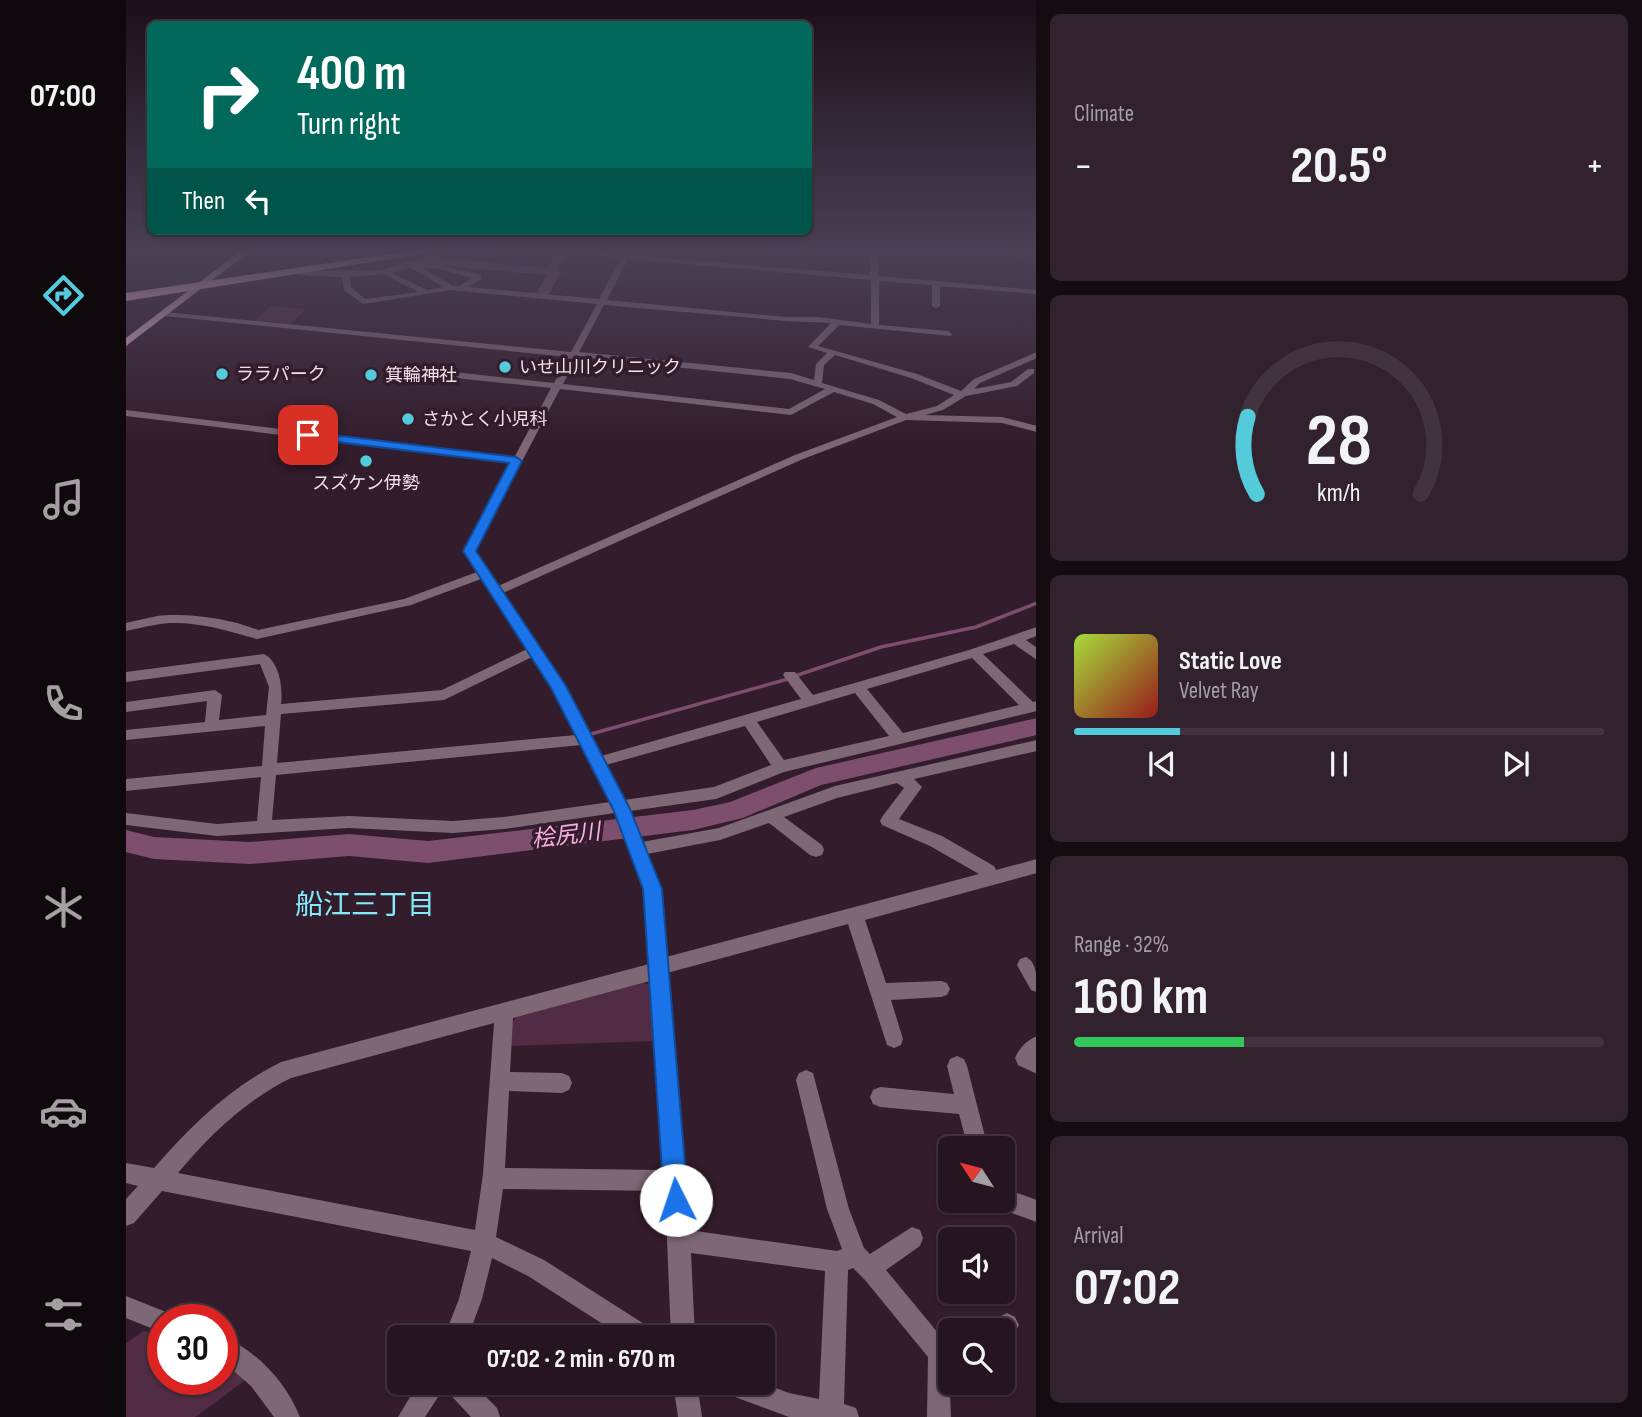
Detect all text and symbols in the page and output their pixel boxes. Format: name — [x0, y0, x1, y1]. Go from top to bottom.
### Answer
text: 400 m — [297, 45, 407, 104]
icon: right — [182, 49, 273, 140]
text: 07:00 — [30, 77, 96, 116]
text: Climate — [1074, 100, 1134, 128]
text: Turn right — [297, 105, 401, 144]
text: 20.5° — [1290, 135, 1388, 198]
text: − — [1074, 144, 1093, 189]
text: + — [1585, 144, 1604, 189]
icon: left — [239, 182, 277, 220]
text: Then — [182, 186, 225, 217]
icon: directions — [39, 271, 88, 320]
place label: いせ山川クリニック — [519, 357, 681, 378]
marker: いせ山川クリニック — [497, 359, 513, 375]
place label: ララパーク — [236, 364, 326, 385]
place label: 箕輪神社 — [385, 365, 457, 386]
marker: ララパーク — [214, 366, 230, 382]
marker: 箕輪神社 — [363, 367, 379, 383]
text: 28 — [1306, 398, 1372, 486]
pin — [278, 405, 338, 465]
place label: さかとく小児科 — [422, 409, 547, 430]
marker: さかとく小児科 — [400, 411, 416, 427]
icon: arrive — [289, 416, 327, 454]
marker: スズケン伊勢 — [358, 453, 374, 469]
place label: スズケン伊勢 — [312, 473, 420, 494]
icon: music — [39, 475, 88, 524]
text: km/h — [1317, 478, 1361, 509]
text: Static Love — [1179, 646, 1282, 677]
text: Velvet Ray — [1179, 677, 1259, 705]
icon: phone — [39, 679, 88, 728]
icon: previous — [1143, 745, 1181, 783]
icon: pause — [1320, 745, 1358, 783]
icon: next — [1497, 745, 1535, 783]
water label: 桧尻川 — [530, 818, 605, 854]
icon: climate — [39, 883, 88, 932]
district label: 船江三丁目 — [295, 889, 435, 922]
text: Range · 32% — [1074, 931, 1169, 959]
text: 160 km — [1074, 966, 1208, 1029]
icon: car — [39, 1087, 88, 1136]
north arrow — [938, 1136, 1015, 1213]
map controls — [938, 1136, 1015, 1395]
position arrow — [639, 1163, 713, 1237]
text: Arrival — [1074, 1222, 1123, 1250]
button: sound — [938, 1227, 1015, 1304]
text: 07:02 — [1074, 1257, 1180, 1320]
icon: filters — [39, 1290, 88, 1339]
speed limit sign: 30 — [147, 1304, 238, 1395]
button: search — [938, 1318, 1015, 1395]
text: 07:02 · 2 min · 670 m — [487, 1344, 675, 1375]

